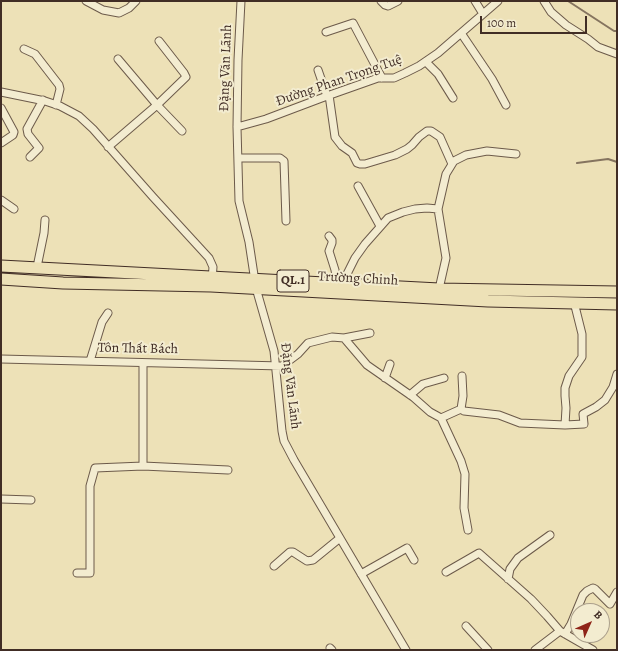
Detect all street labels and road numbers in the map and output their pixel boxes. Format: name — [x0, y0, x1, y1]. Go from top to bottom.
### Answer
street label: Đặng Văn Lãnh — [216, 24, 236, 112]
street label: Đường Phan Trọng Tuệ — [274, 51, 404, 111]
street label: Trường Chinh — [317, 269, 399, 289]
road number: QL.1 — [277, 270, 309, 292]
street label: Tôn Thất Bách — [98, 340, 178, 358]
street label: Đặng Văn Lãnh — [276, 342, 304, 430]

